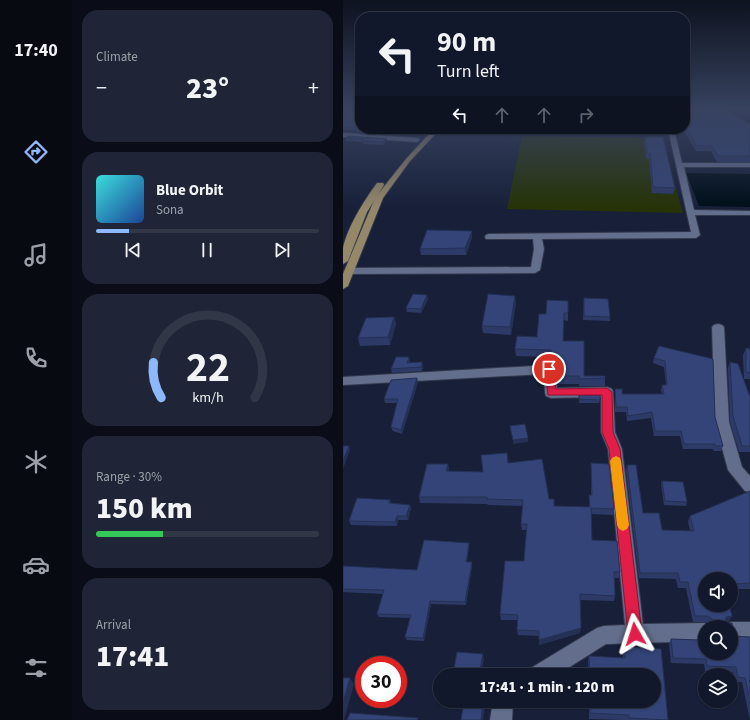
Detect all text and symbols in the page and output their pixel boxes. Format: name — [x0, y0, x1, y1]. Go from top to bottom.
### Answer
text: 90 m — [437, 22, 496, 62]
icon: left — [371, 28, 423, 80]
text: 17:40 — [14, 38, 58, 63]
text: Climate — [96, 48, 138, 66]
text: Turn left — [437, 59, 499, 84]
text: 23° — [186, 67, 229, 110]
text: − — [96, 72, 107, 104]
text: + — [308, 72, 319, 104]
icon: left — [449, 104, 471, 126]
icon: ahead — [491, 104, 513, 126]
icon: ahead — [533, 104, 555, 126]
icon: right — [575, 104, 597, 126]
icon: directions — [22, 138, 50, 166]
text: Blue Orbit — [156, 180, 223, 201]
text: Sona — [156, 201, 184, 219]
icon: previous — [122, 239, 144, 261]
icon: pause — [196, 239, 218, 261]
icon: next — [271, 239, 293, 261]
icon: music — [22, 241, 50, 269]
text: 22 — [186, 338, 229, 398]
icon: phone — [22, 344, 50, 372]
pin — [532, 352, 566, 386]
icon: arrive — [538, 358, 560, 380]
text: km/h — [192, 387, 223, 408]
icon: climate — [22, 448, 50, 476]
text: Range · 30% — [96, 468, 162, 486]
text: 150 km — [96, 487, 193, 530]
icon: car — [22, 551, 50, 579]
map controls — [698, 572, 738, 708]
button: sound — [698, 572, 738, 612]
position arrow — [614, 613, 656, 655]
text: Arrival — [96, 616, 131, 634]
button: search — [698, 620, 738, 660]
text: 17:41 — [96, 635, 169, 678]
icon: filters — [22, 654, 50, 682]
speed limit sign: 30 — [355, 656, 407, 708]
button: layers — [698, 668, 738, 708]
text: 17:41 · 1 min · 120 m — [480, 677, 614, 698]

